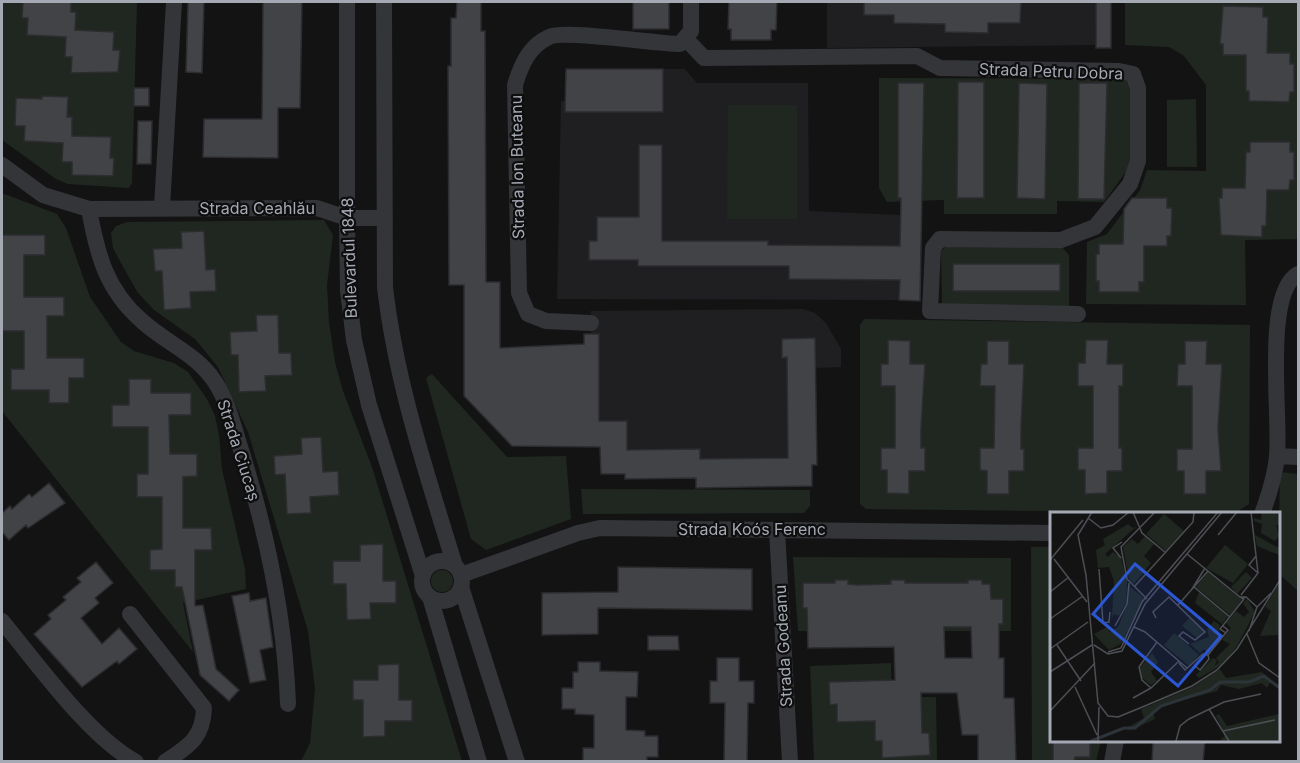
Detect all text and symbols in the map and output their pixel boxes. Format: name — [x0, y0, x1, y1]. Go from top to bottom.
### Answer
street label: Strada Petru Dobra — [978, 58, 1124, 84]
street label: Strada Ion Buteanu — [506, 95, 528, 239]
street label: Bulevardul 1848 — [337, 197, 361, 319]
street label: Strada Ceahlău — [199, 198, 315, 218]
street label: Strada Ciucaș — [213, 397, 265, 503]
inset map — [1050, 512, 1279, 742]
street label: Strada Koós Ferenc — [678, 519, 826, 539]
street label: Strada Godeanu — [770, 584, 796, 708]

